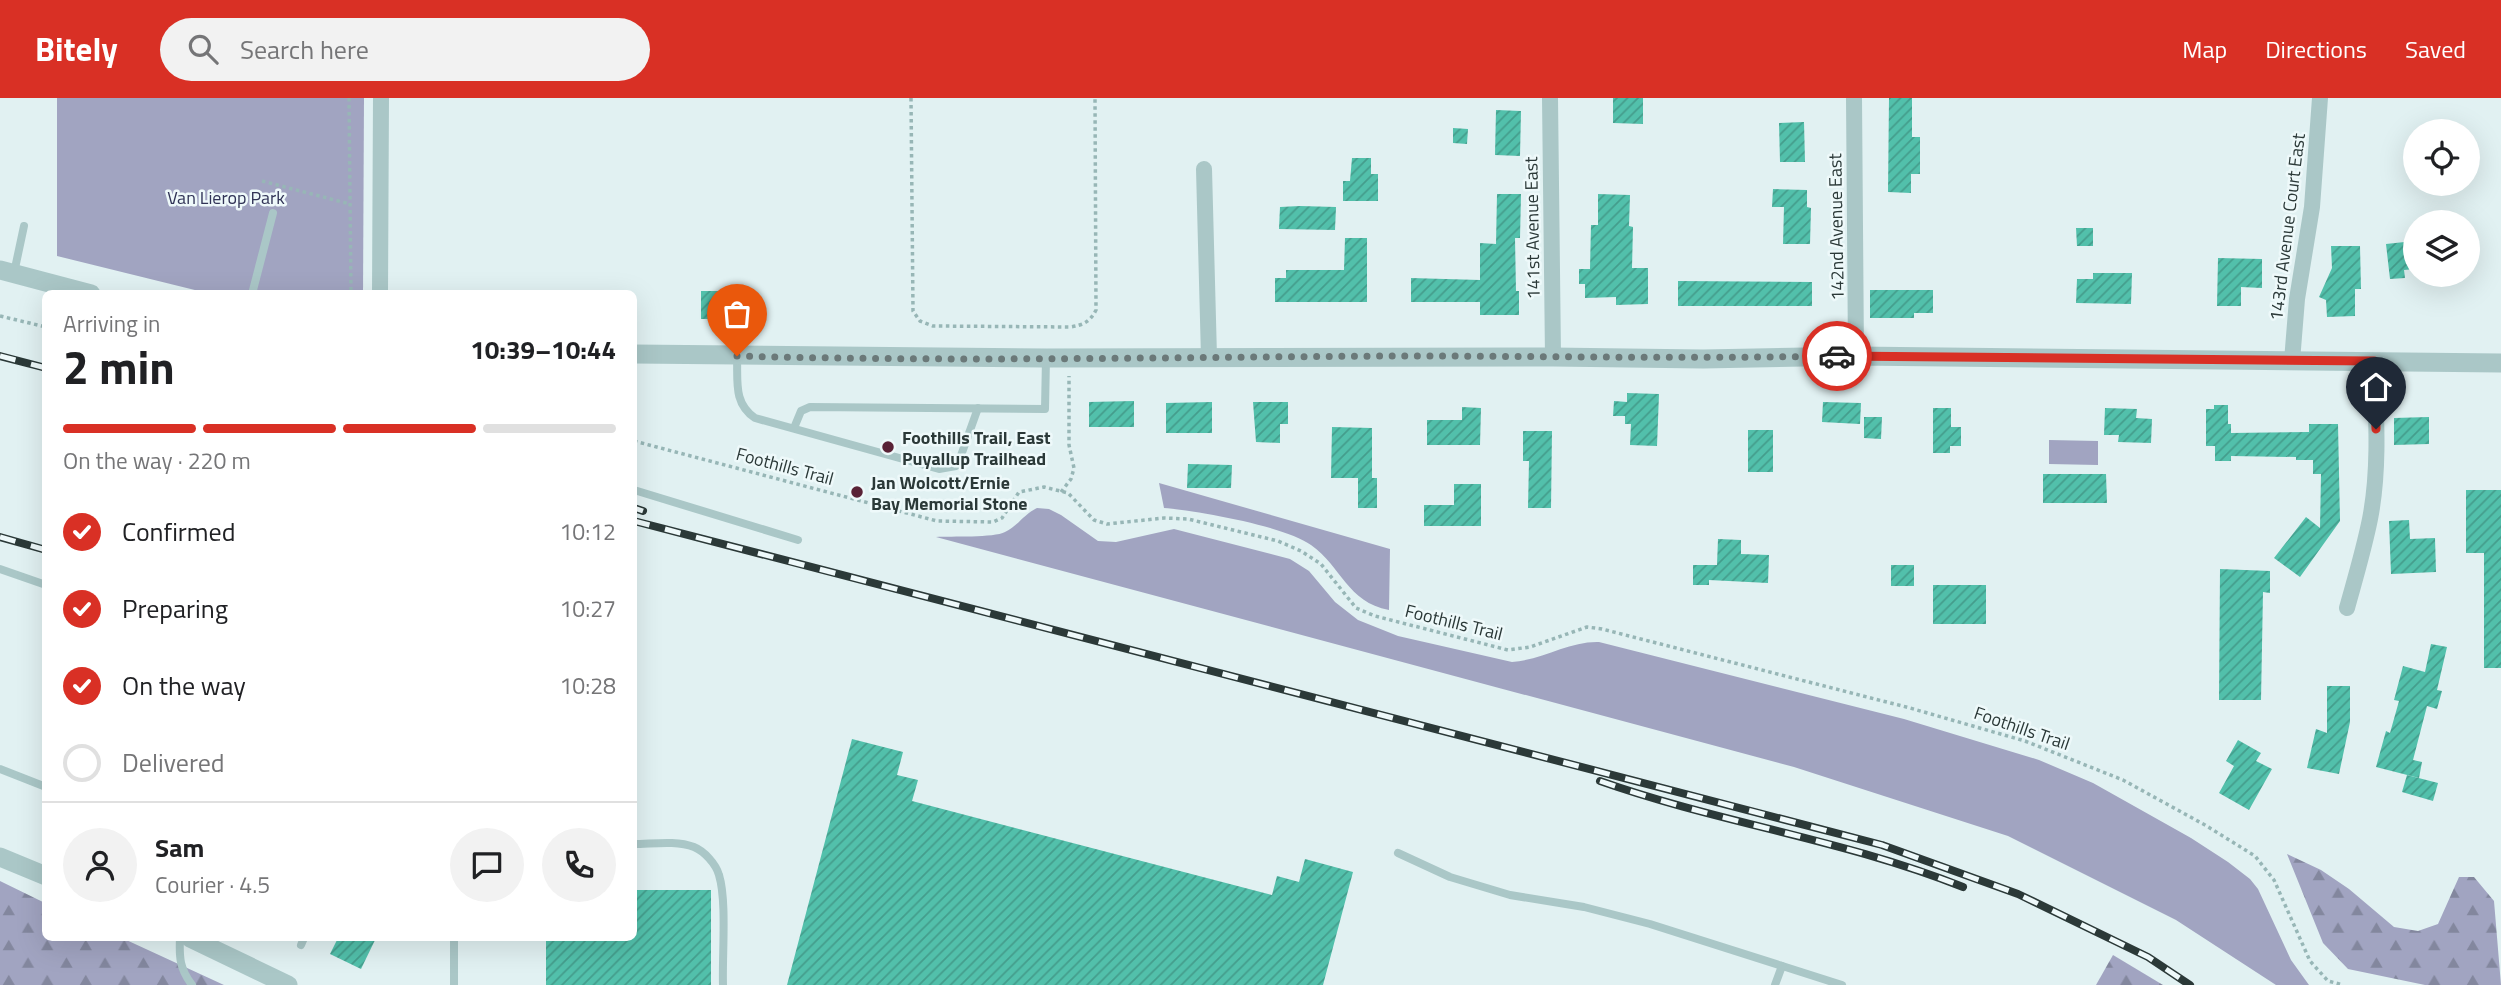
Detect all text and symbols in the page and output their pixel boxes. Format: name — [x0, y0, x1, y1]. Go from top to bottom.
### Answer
search box — [160, 18, 650, 81]
text: Bitely — [35, 24, 118, 74]
icon: search — [184, 30, 222, 68]
text: Search here — [240, 30, 369, 69]
text: Map — [2182, 31, 2227, 67]
text: Directions — [2265, 31, 2367, 67]
text: Saved — [2405, 31, 2466, 67]
map controls — [2403, 119, 2480, 287]
button: locate — [2403, 119, 2480, 196]
street label: 143rd Avenue Court East — [2262, 131, 2312, 322]
street label: 142nd Avenue East — [1821, 152, 1851, 301]
street label: 141st Avenue East — [1517, 156, 1547, 300]
park label: Van Lierop Park — [167, 184, 285, 211]
button: layers — [2403, 210, 2480, 287]
pin — [707, 284, 767, 356]
icon: bag — [718, 295, 756, 333]
text: Arriving in — [63, 306, 160, 341]
courier — [1802, 321, 1872, 391]
text: 10:39–10:44 — [470, 330, 616, 369]
text: 2 min — [63, 332, 175, 402]
icon: car — [1818, 337, 1856, 375]
pin — [2346, 357, 2406, 429]
icon: home — [2357, 368, 2395, 406]
place label: Foothills Trail, East Puyallup Trailhead — [902, 424, 1051, 472]
marker: Foothills Trail, East Puyallup Trailhead — [880, 439, 896, 455]
street label: Foothills Trail — [733, 440, 837, 492]
text: On the way · 220 m — [63, 443, 251, 478]
place label: Jan Wolcott/Ernie Bay Memorial Stone — [871, 469, 1028, 517]
marker: Jan Wolcott/Ernie Bay Memorial Stone — [849, 484, 865, 500]
text: Confirmed — [122, 512, 236, 551]
icon: check — [63, 513, 101, 551]
text: 10:12 — [559, 514, 616, 549]
text: Preparing — [122, 589, 228, 628]
icon: check — [63, 590, 101, 628]
text: 10:27 — [559, 591, 616, 626]
street label: Foothills Trail — [1402, 597, 1506, 647]
text: On the way — [122, 666, 246, 705]
icon: check — [63, 667, 101, 705]
text: 10:28 — [559, 668, 616, 703]
street label: Foothills Trail — [1970, 699, 2074, 757]
text: Delivered — [122, 743, 225, 782]
button: person — [63, 828, 137, 902]
text: Sam — [155, 828, 204, 867]
button: chat — [450, 828, 524, 902]
button: phone — [542, 828, 616, 902]
text: Courier · 4.5 — [155, 867, 270, 902]

